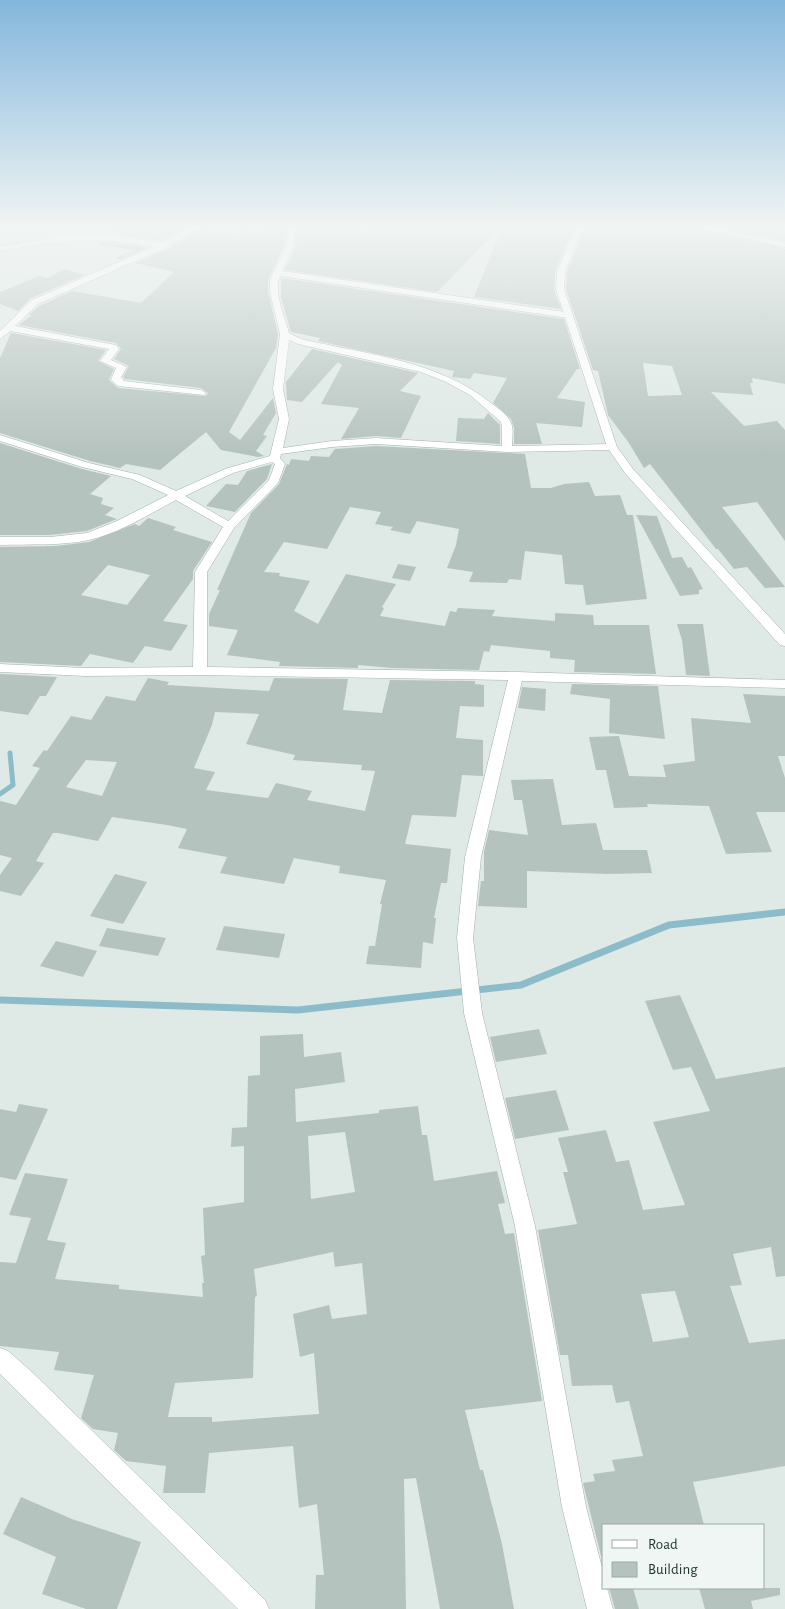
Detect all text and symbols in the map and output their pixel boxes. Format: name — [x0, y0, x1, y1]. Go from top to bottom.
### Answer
legend — [602, 1524, 765, 1589]
text: Road — [648, 1537, 678, 1552]
text: Building — [648, 1562, 698, 1577]

